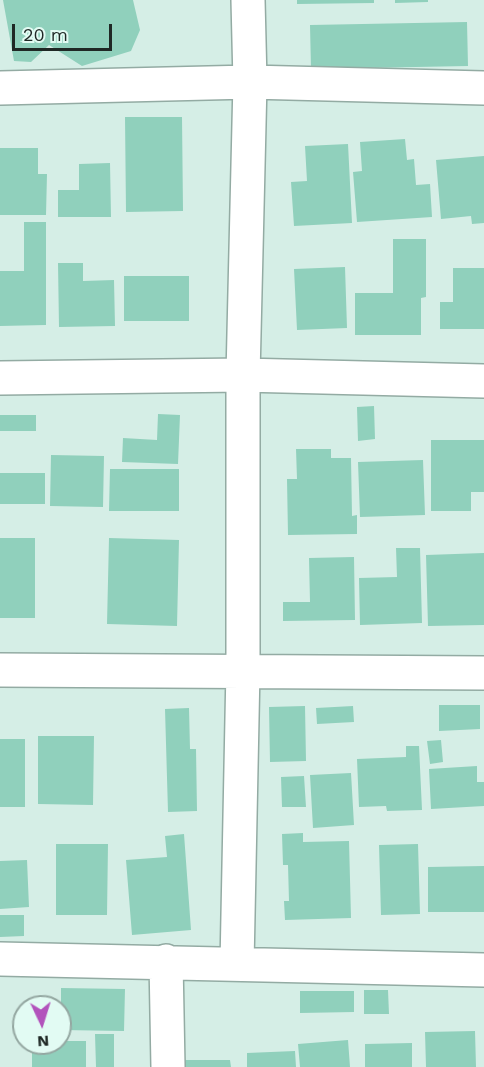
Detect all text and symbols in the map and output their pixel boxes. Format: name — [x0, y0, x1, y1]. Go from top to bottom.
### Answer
scale bar — [15, 12, 116, 50]
text: 20 m — [23, 24, 68, 45]
north arrow — [12, 995, 72, 1055]
text: N — [37, 1032, 50, 1051]

